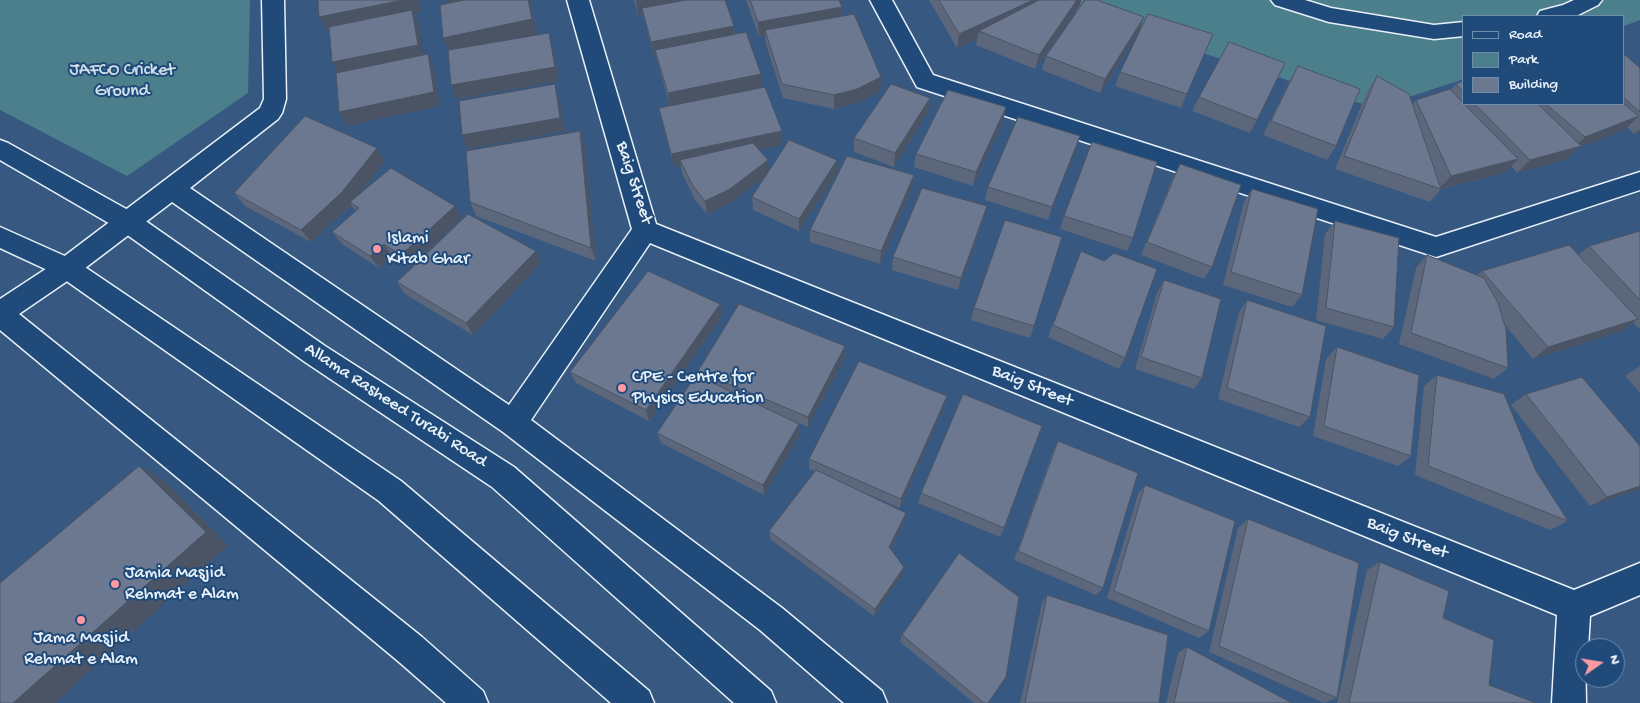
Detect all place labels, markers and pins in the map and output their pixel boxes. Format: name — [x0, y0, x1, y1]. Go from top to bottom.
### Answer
place label: Islami Kitab Ghar — [387, 228, 469, 270]
marker: Islami Kitab Ghar — [371, 243, 383, 255]
place label: CPE - Centre for Physics Education — [632, 367, 763, 409]
marker: CPE - Centre for Physics Education — [616, 382, 628, 394]
place label: Jamia Masjid Rehmat e Alam — [125, 563, 239, 606]
marker: Jamia Masjid Rehmat e Alam — [109, 578, 121, 590]
marker: Jama Masjid Rehmat e Alam — [75, 614, 87, 626]
place label: Jama Masjid Rehmat e Alam — [24, 628, 138, 670]

